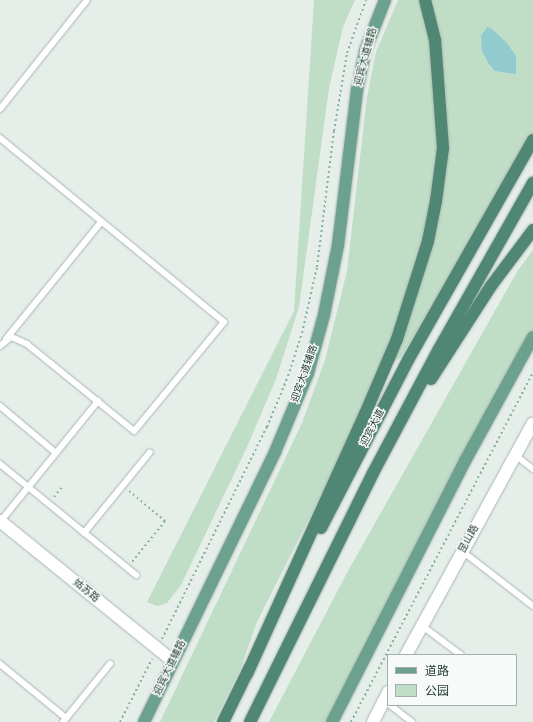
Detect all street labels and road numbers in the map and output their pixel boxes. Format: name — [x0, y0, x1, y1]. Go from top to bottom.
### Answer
street label: 迎宾大道辅路 — [352, 26, 380, 88]
street label: 迎宾大道辅路 — [290, 344, 320, 404]
street label: 迎宾大道 — [359, 407, 387, 449]
street label: 昆山路 — [456, 523, 482, 555]
street label: 姑苏路 — [71, 577, 101, 605]
street label: 迎宾大道辅路 — [151, 638, 189, 698]

